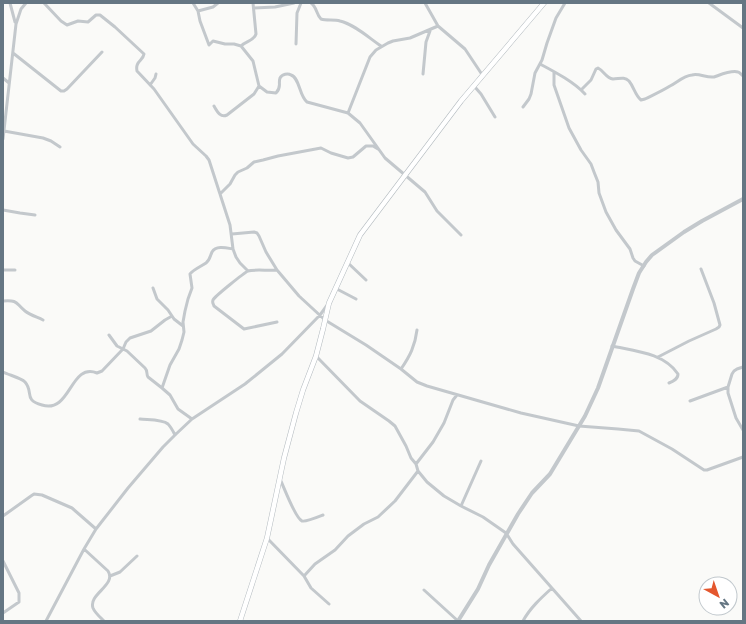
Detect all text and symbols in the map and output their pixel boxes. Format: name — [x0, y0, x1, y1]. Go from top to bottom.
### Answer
north arrow — [698, 576, 738, 616]
text: N — [717, 596, 732, 612]

